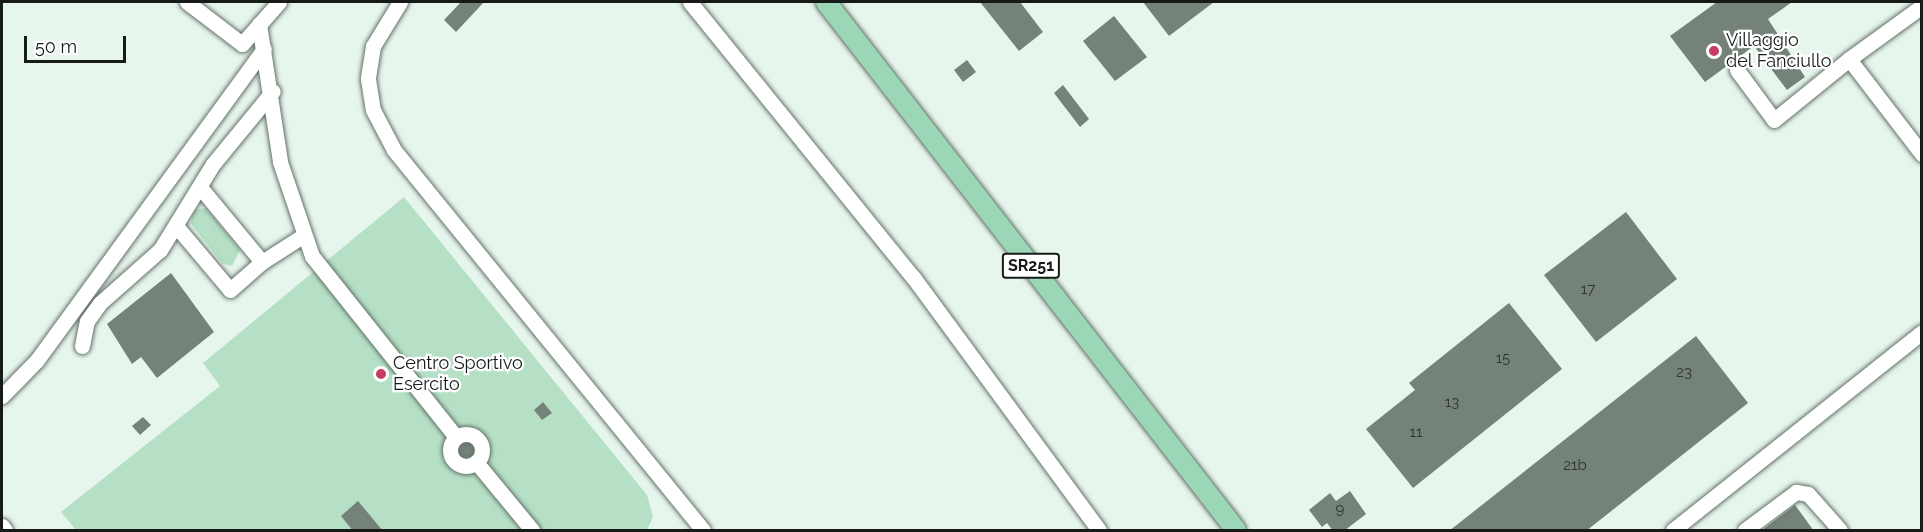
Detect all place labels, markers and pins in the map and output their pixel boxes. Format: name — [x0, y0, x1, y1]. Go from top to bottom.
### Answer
place label: Villaggio del Fanciullo — [1726, 30, 1832, 72]
marker: Villaggio del Fanciullo — [1707, 44, 1721, 58]
place label: Centro Sportivo Esercito — [393, 353, 523, 395]
marker: Centro Sportivo Esercito — [374, 367, 388, 381]

